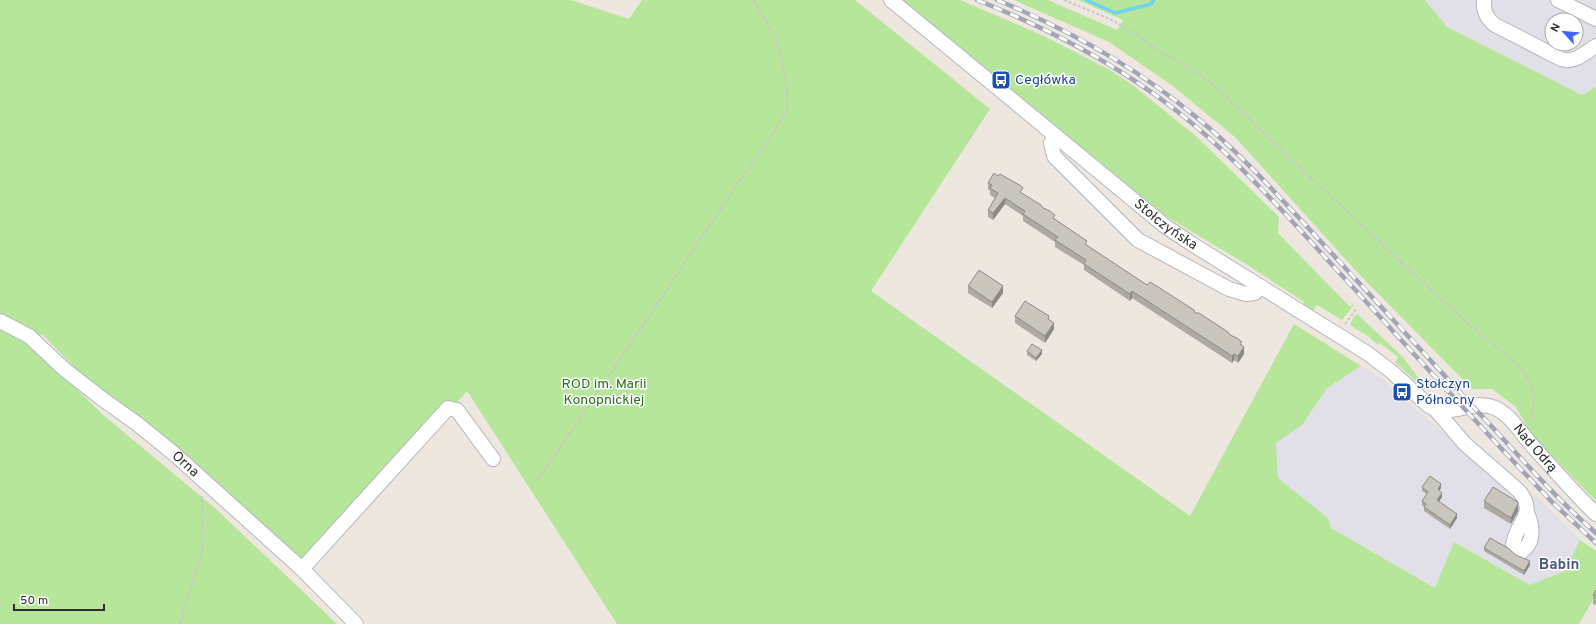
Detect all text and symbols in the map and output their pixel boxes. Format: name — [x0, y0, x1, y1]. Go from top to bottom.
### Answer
north arrow — [1544, 12, 1584, 52]
text: N — [1548, 21, 1564, 35]
bus stop icon: Cegłówka — [990, 69, 1012, 91]
place label: Cegłówka — [1015, 72, 1076, 89]
street label: Stołczyńska — [1130, 195, 1201, 254]
park label: ROD im. Marii Konopnickiej — [561, 376, 647, 409]
place label: Stołczyn Północny — [1416, 376, 1475, 409]
bus stop icon: Stołczyn Północny — [1391, 381, 1413, 403]
street label: Nad Odrą — [1509, 420, 1561, 476]
street label: Orna — [168, 447, 203, 481]
district label: Babin — [1539, 556, 1579, 575]
scale bar — [14, 586, 104, 612]
text: 50 m — [20, 593, 48, 609]

